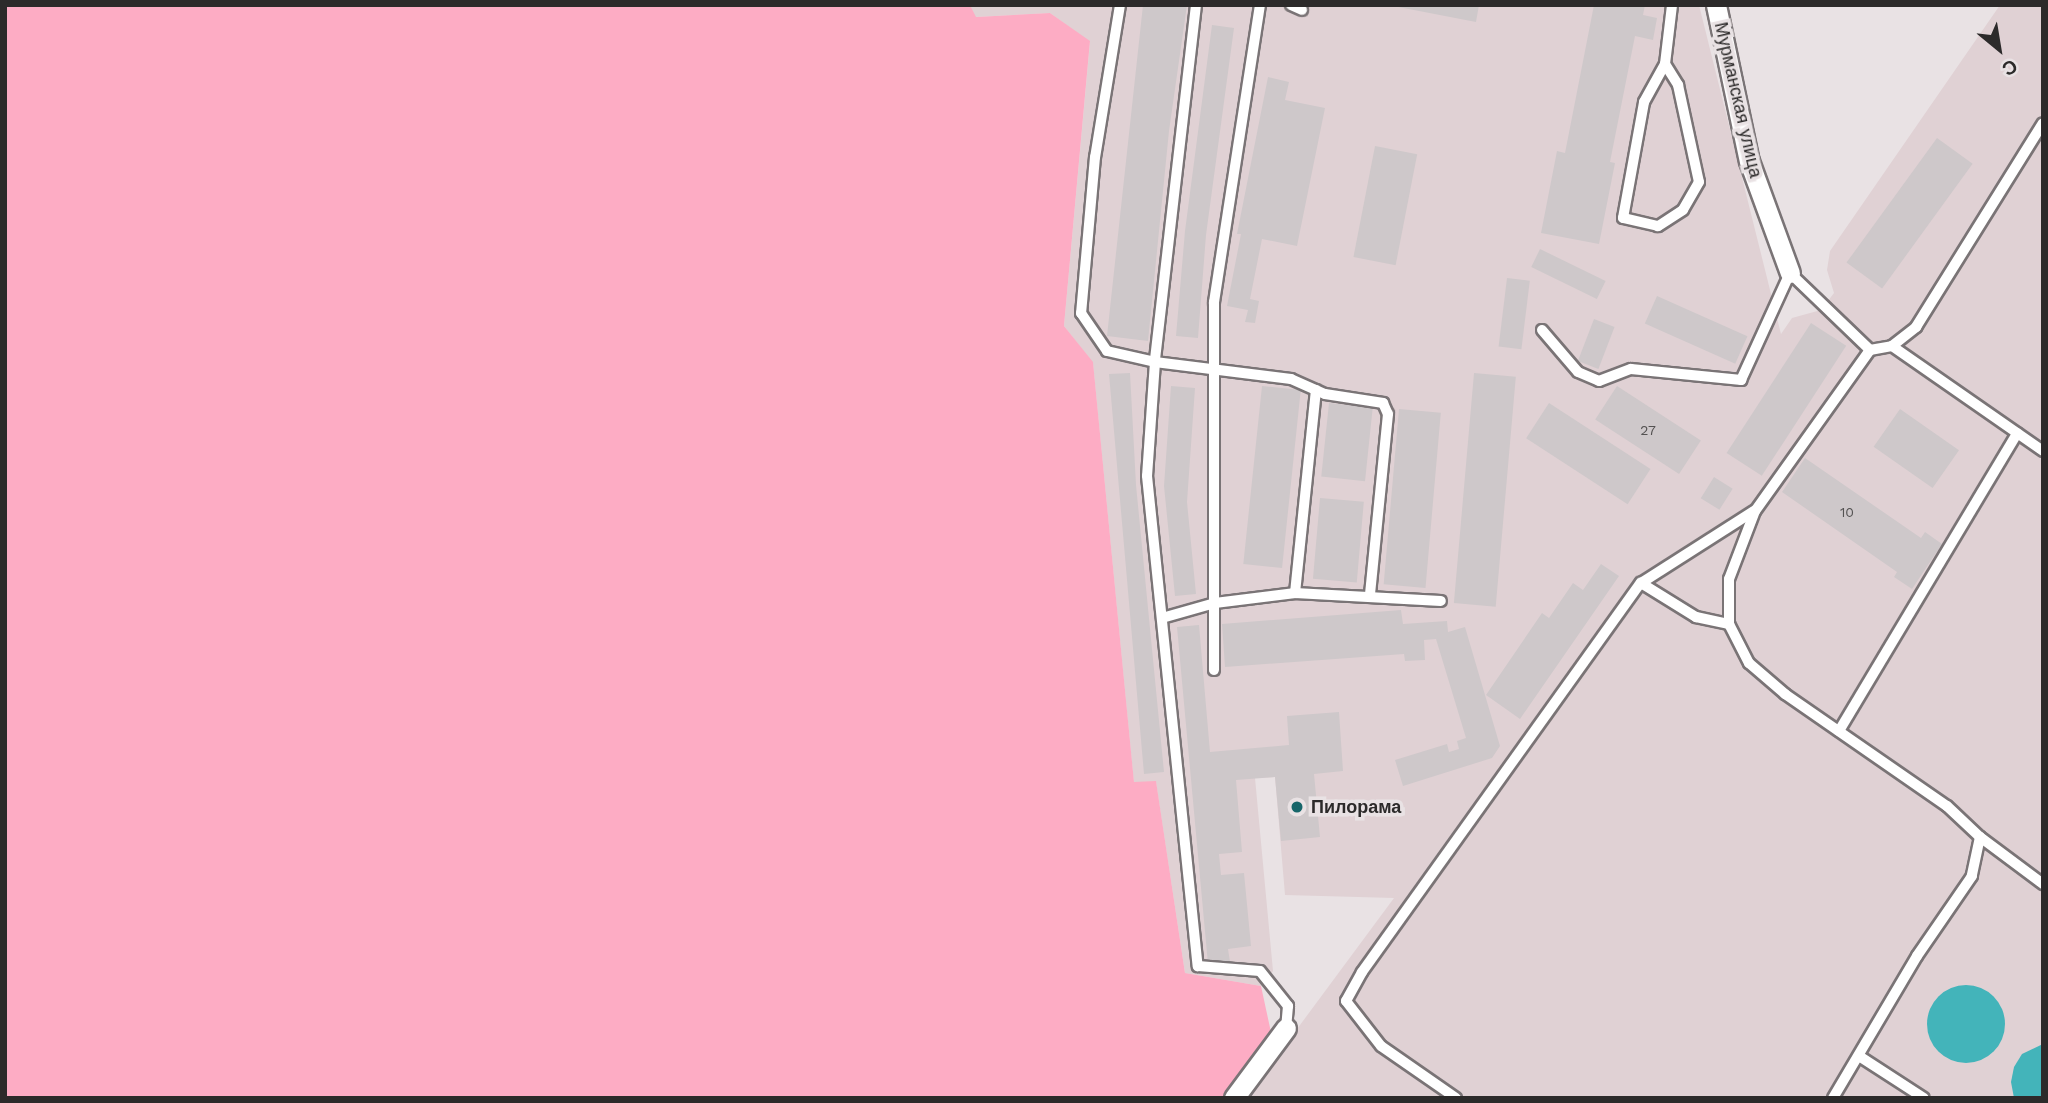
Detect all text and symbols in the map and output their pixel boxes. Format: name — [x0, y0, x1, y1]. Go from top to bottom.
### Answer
north arrow — [1964, 14, 2034, 84]
street label: Мурманская улица — [1710, 20, 1766, 180]
text: С — [1998, 54, 2021, 81]
house number: 27 — [1640, 422, 1656, 438]
house number: 10 — [1840, 504, 1854, 520]
place label: Пилорама — [1311, 796, 1401, 818]
marker: Пилорама — [1289, 799, 1305, 815]

